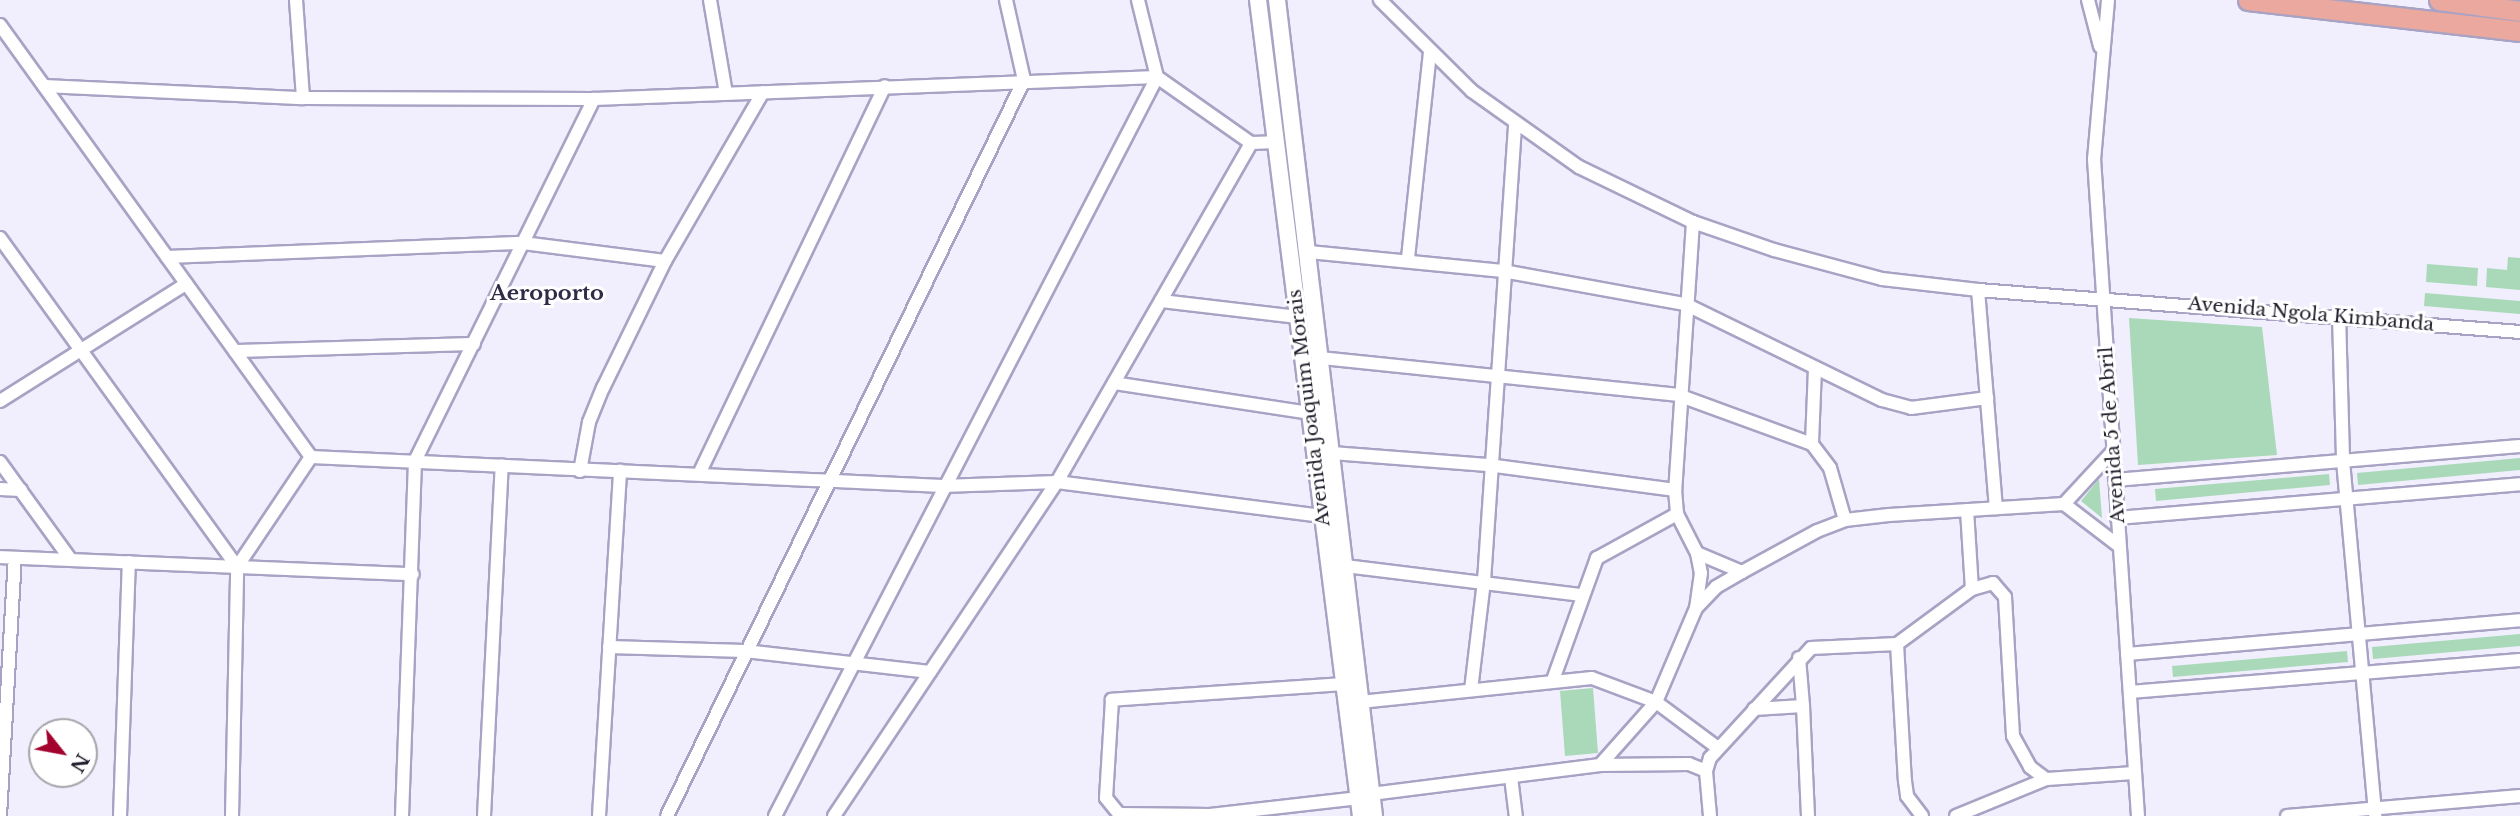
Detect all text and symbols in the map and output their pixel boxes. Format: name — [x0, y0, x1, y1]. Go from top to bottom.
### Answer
district label: Aeroporto — [490, 280, 604, 306]
street label: Avenida Joaquim Morais — [1283, 288, 1335, 528]
street label: Avenida Ngola Kimbanda — [2187, 292, 2435, 336]
street label: Avenida 5 de Abril — [2094, 345, 2130, 525]
north arrow — [28, 718, 98, 788]
text: N — [65, 749, 94, 777]

